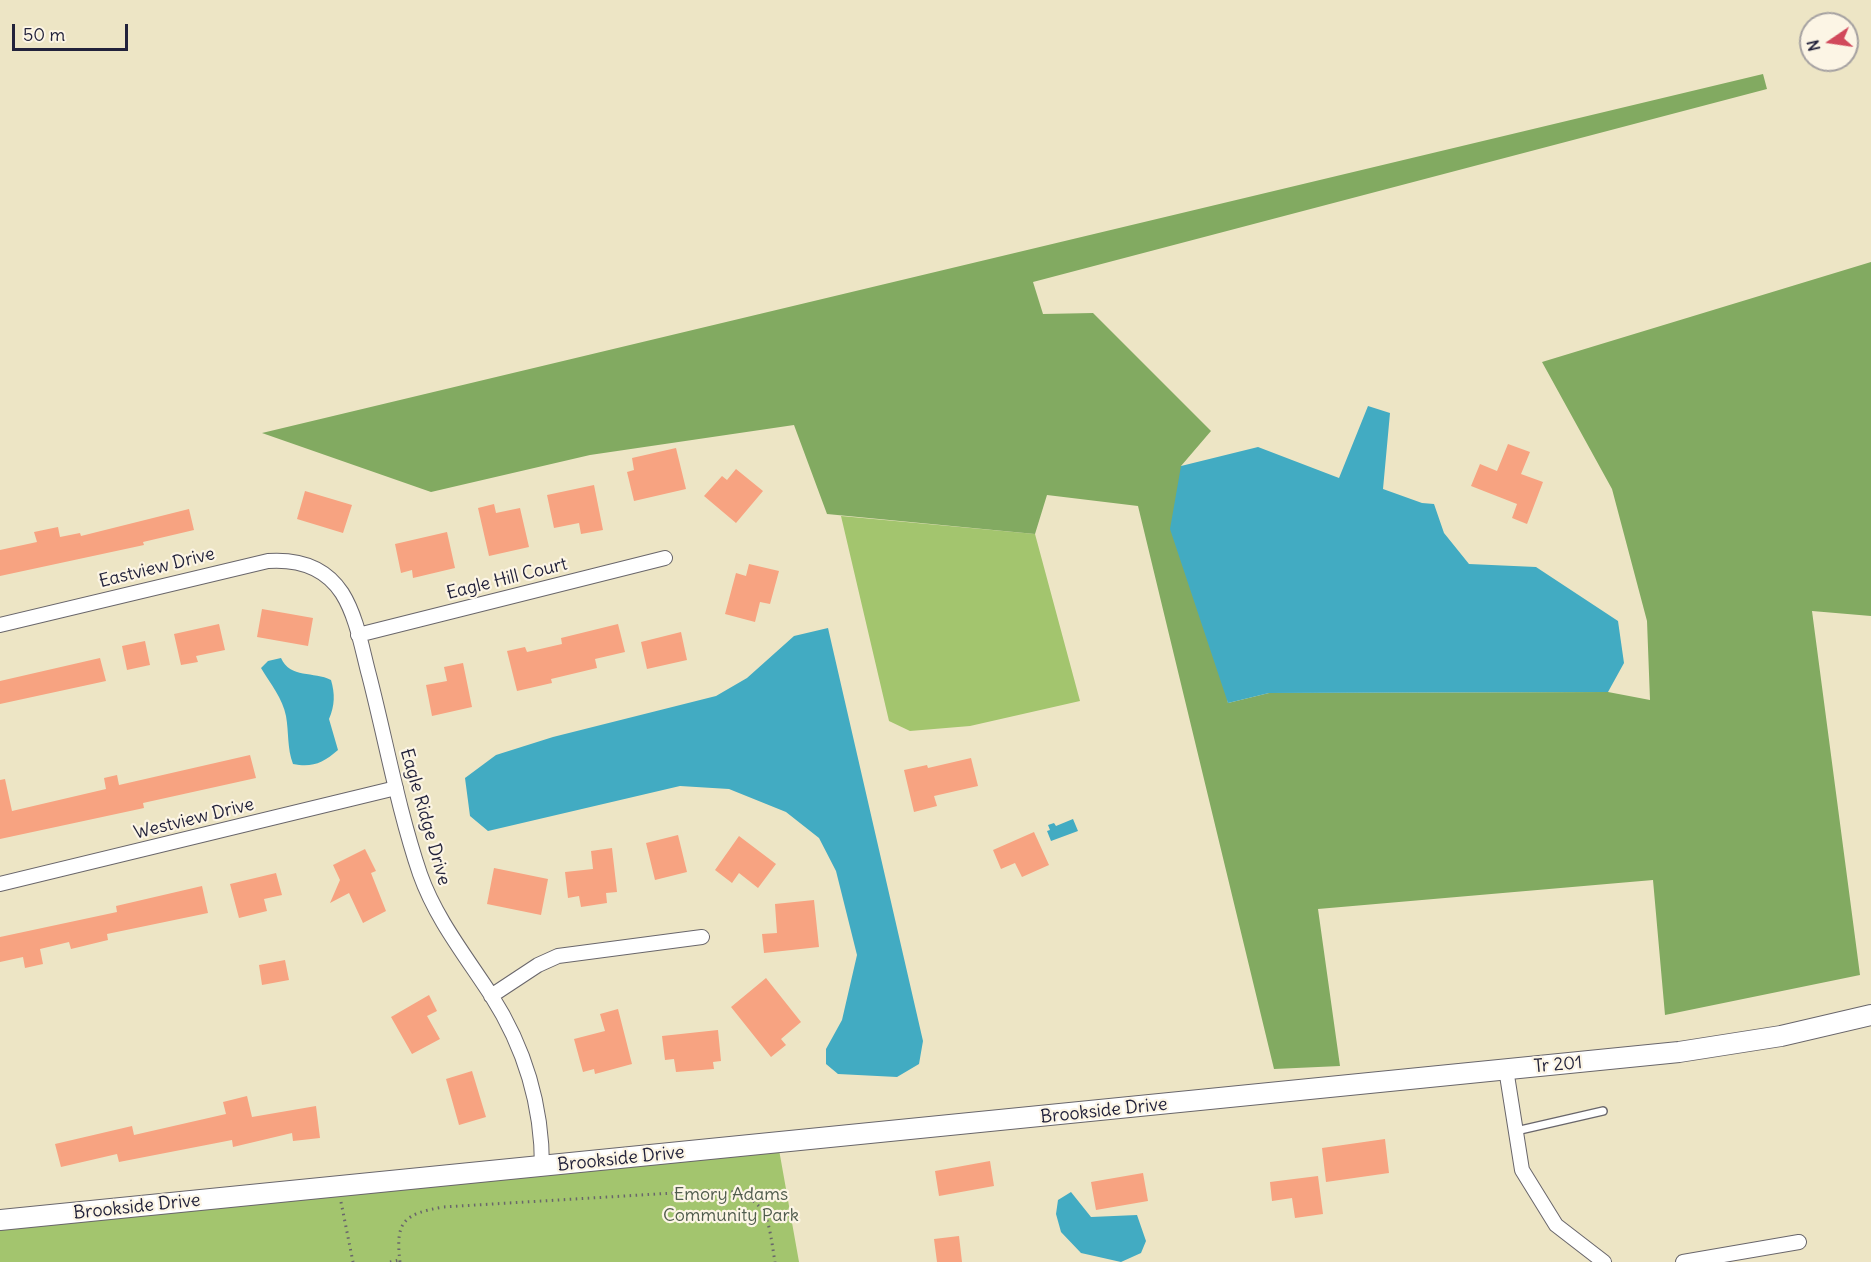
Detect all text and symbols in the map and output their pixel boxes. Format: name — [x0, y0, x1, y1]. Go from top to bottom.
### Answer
scale bar — [15, 12, 130, 50]
north arrow — [1799, 12, 1859, 72]
text: 50 m — [23, 23, 65, 46]
text: N — [1802, 38, 1824, 53]
street label: Eastview Drive — [97, 543, 217, 593]
street label: Eagle Hill Court — [444, 554, 570, 604]
street label: Eagle Ridge Drive — [395, 746, 455, 888]
street label: Westview Drive — [132, 794, 256, 844]
street label: Tr 201 — [1533, 1052, 1583, 1078]
street label: Brookside Drive — [1039, 1094, 1169, 1128]
street label: Brookside Drive — [556, 1142, 686, 1176]
park label: Emory Adams Community Park — [663, 1184, 799, 1226]
street label: Brookside Drive — [72, 1190, 202, 1224]

